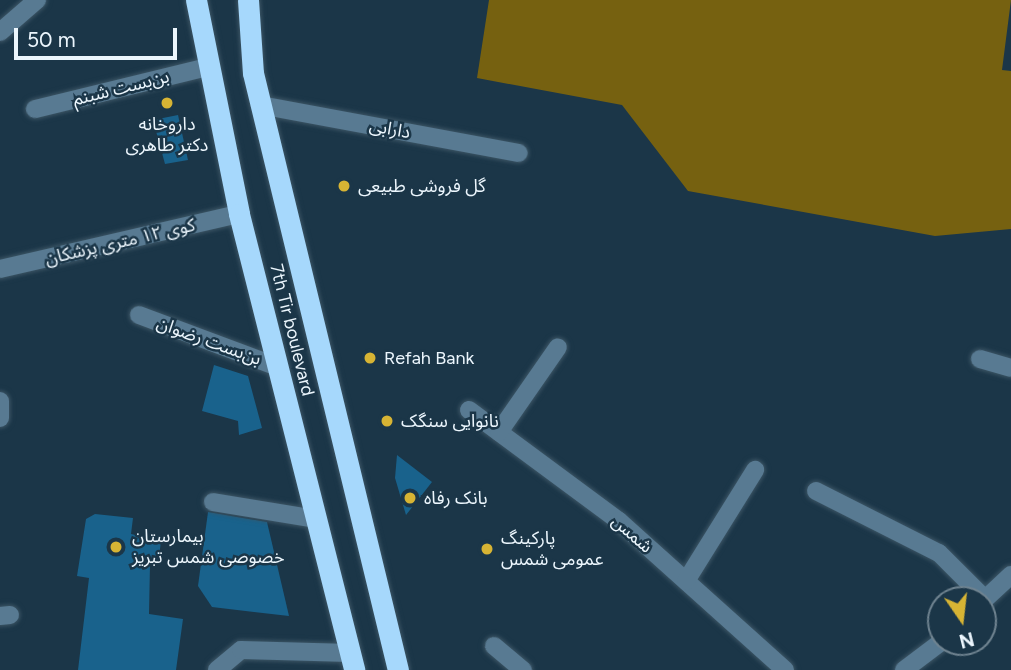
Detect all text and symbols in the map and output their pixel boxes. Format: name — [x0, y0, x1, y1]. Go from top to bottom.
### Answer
scale bar — [18, 14, 180, 58]
text: 50 m — [27, 27, 76, 52]
street label: بن‌بست شبنم — [70, 66, 172, 110]
marker: داروخانه دکتر طاهری — [159, 95, 175, 111]
place label: داروخانه دکتر طاهری — [126, 114, 208, 156]
street label: دارابی — [368, 114, 412, 144]
place label: گل فروشی طبیعی — [358, 175, 486, 197]
marker: گل فروشی طبیعی — [336, 178, 352, 194]
street label: کوی ۱۲ متری پزشکان — [43, 214, 197, 270]
street label: 7th Tir boulevard — [265, 262, 319, 398]
street label: بن‌بست رضوان — [154, 312, 264, 370]
place label: Refah Bank — [384, 347, 474, 369]
marker: Refah Bank — [362, 350, 378, 366]
place label: نانوایی سنگک — [401, 410, 499, 432]
marker: نانوایی سنگک — [379, 413, 395, 429]
place label: بانک رفاه — [424, 487, 488, 509]
marker: بانک رفاه — [402, 490, 418, 506]
street label: شمس — [607, 510, 657, 558]
place label: بیمارستان خصوصی شمس تبریز — [132, 526, 285, 568]
place label: پارکینگ عمومی شمس — [501, 528, 603, 570]
marker: بیمارستان خصوصی شمس تبریز — [106, 537, 126, 557]
marker: پارکینگ عمومی شمس — [479, 541, 495, 557]
north arrow — [927, 586, 997, 656]
text: N — [957, 627, 977, 653]

